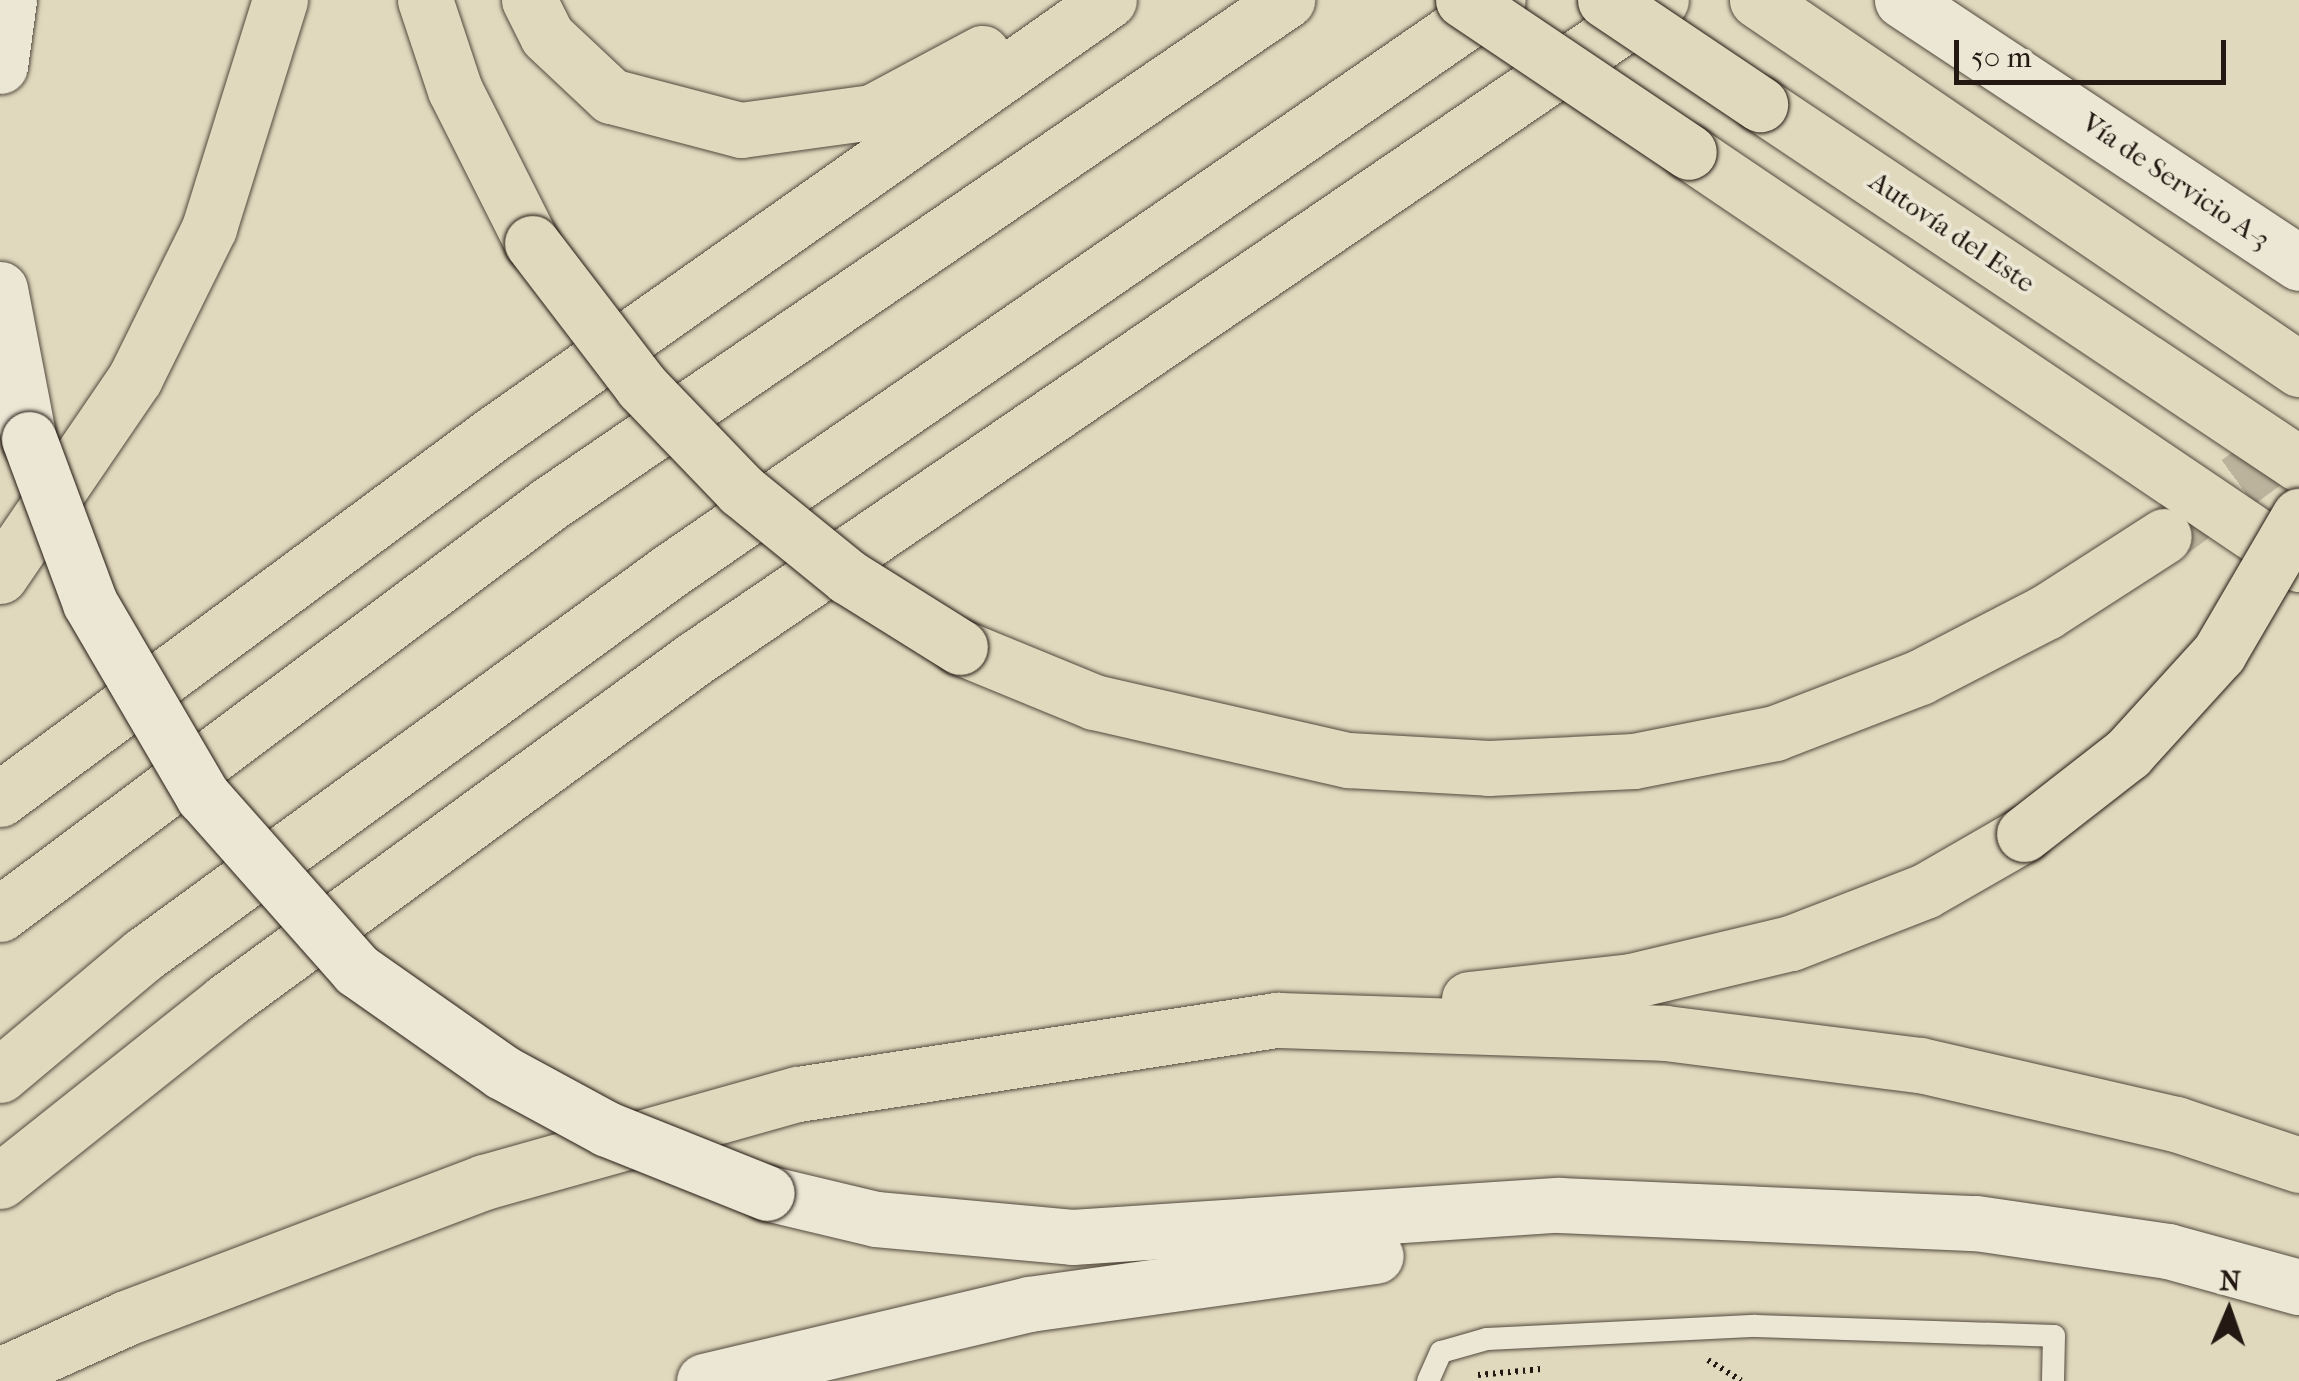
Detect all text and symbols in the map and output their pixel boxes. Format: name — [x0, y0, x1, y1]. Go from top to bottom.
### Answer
scale bar — [1959, 20, 2232, 82]
text: 50 m — [1971, 40, 2032, 75]
street label: Vía de Servicio A-3 — [2075, 106, 2277, 256]
street label: Autovía del Este — [1863, 164, 2041, 300]
north arrow — [2179, 1261, 2279, 1361]
text: N — [2219, 1264, 2241, 1297]

